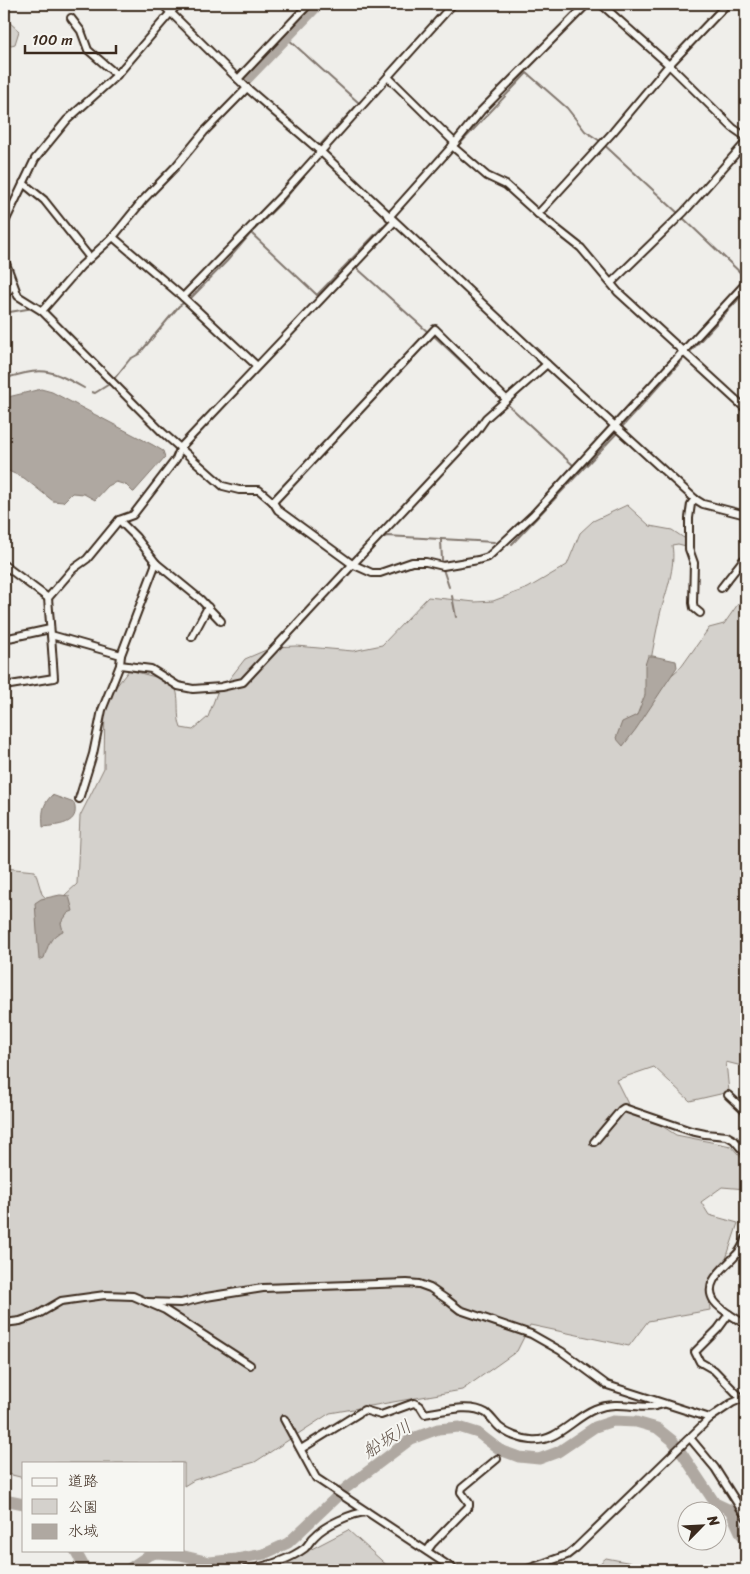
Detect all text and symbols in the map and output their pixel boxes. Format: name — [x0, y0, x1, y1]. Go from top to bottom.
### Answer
scale bar — [25, 22, 116, 54]
text: 100 m — [32, 27, 73, 53]
water label: 船坂川 — [356, 1411, 418, 1467]
legend — [22, 1462, 185, 1552]
text: 道路 — [68, 1468, 98, 1494]
text: 公園 — [68, 1494, 98, 1520]
north arrow — [678, 1502, 728, 1552]
text: N — [700, 1510, 727, 1531]
text: 水域 — [68, 1518, 98, 1544]

